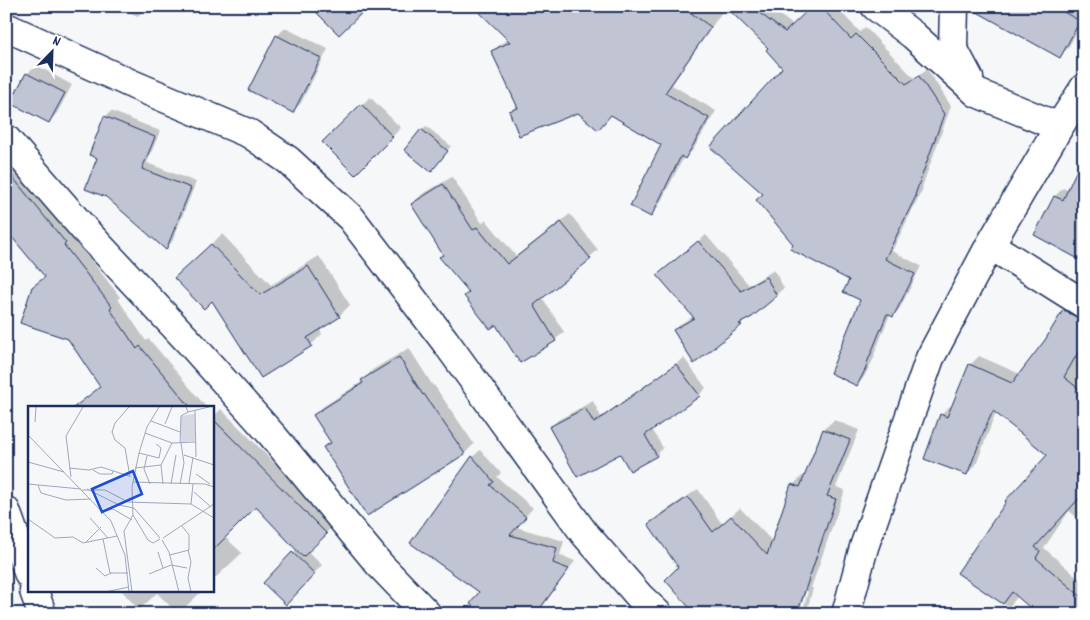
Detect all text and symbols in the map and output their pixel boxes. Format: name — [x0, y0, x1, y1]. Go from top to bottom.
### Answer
north arrow — [28, 28, 78, 78]
text: N — [49, 31, 63, 52]
inset map — [28, 406, 214, 592]

